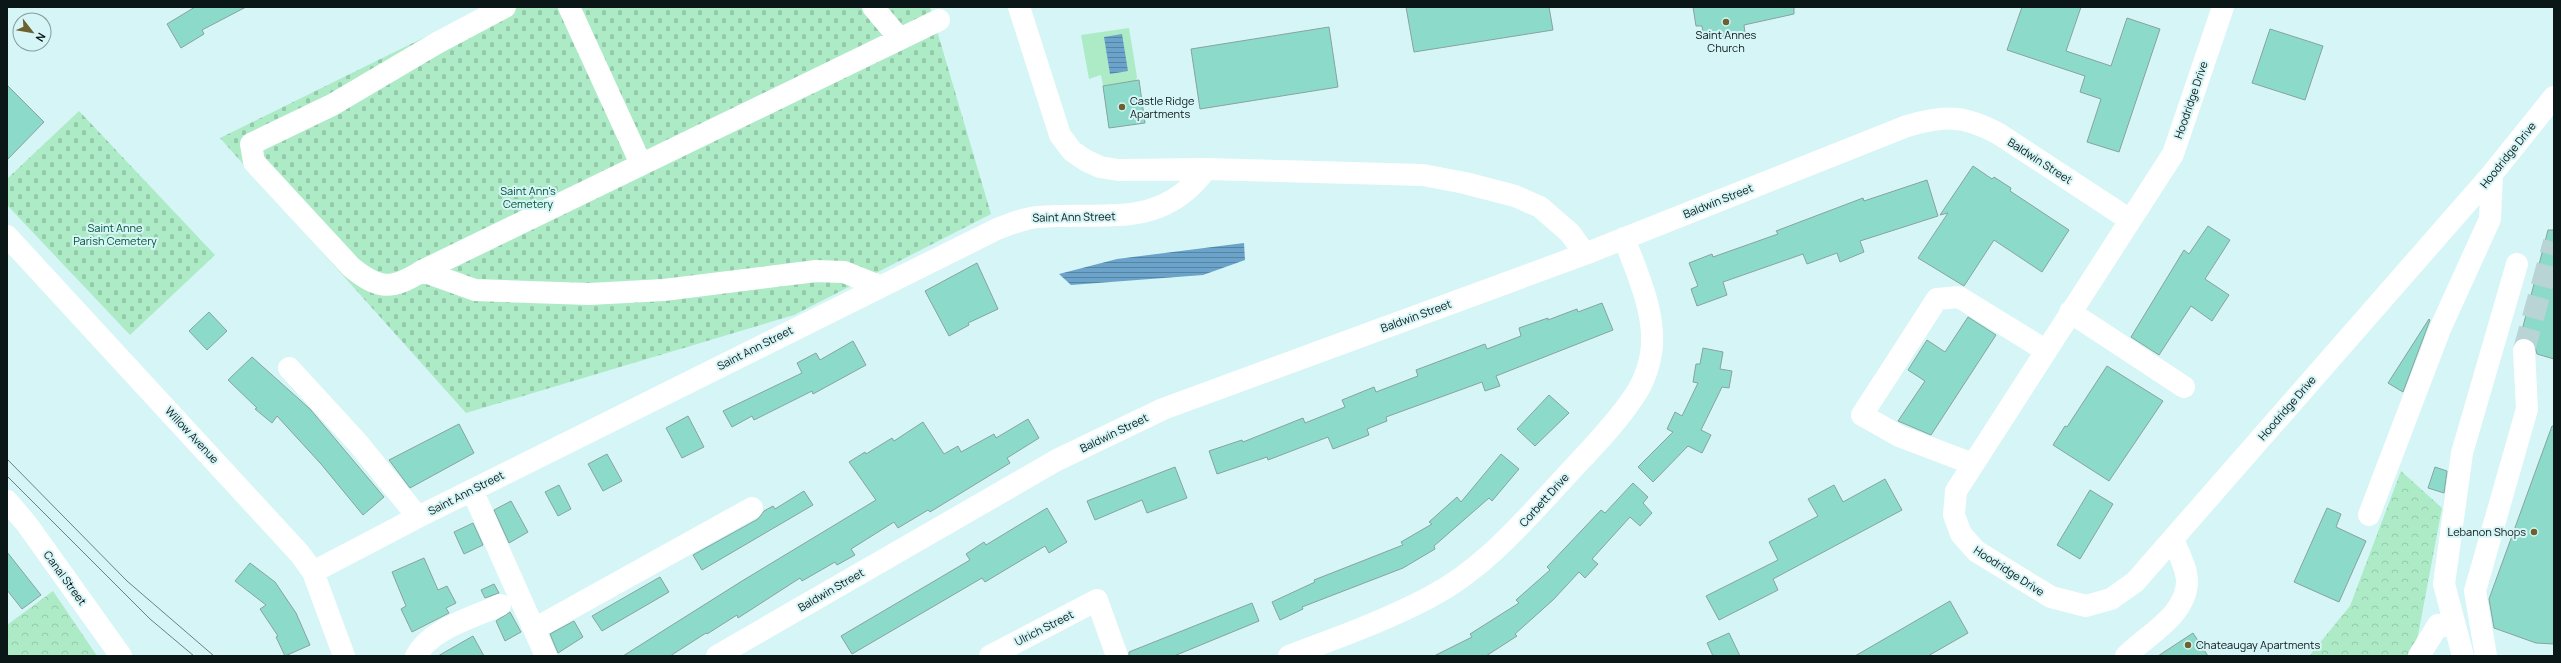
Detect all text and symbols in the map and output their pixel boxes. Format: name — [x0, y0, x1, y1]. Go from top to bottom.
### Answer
north arrow — [12, 12, 52, 52]
marker: Saint Annes Church — [1721, 17, 1731, 27]
place label: Saint Annes Church — [1696, 27, 1757, 55]
text: N — [32, 30, 49, 45]
street label: Hoodridge Drive — [2170, 59, 2211, 141]
place label: Castle Ridge Apartments — [1130, 93, 1195, 121]
marker: Castle Ridge Apartments — [1117, 102, 1127, 112]
street label: Hoodridge Drive — [2476, 118, 2539, 191]
street label: Baldwin Street — [2005, 134, 2075, 187]
street label: Baldwin Street — [1681, 180, 1755, 221]
park label: Saint Ann's Cemetery — [500, 183, 556, 211]
street label: Saint Ann Street — [1032, 208, 1116, 225]
park label: Saint Anne Parish Cemetery — [73, 220, 157, 248]
street label: Baldwin Street — [1378, 296, 1453, 335]
street label: Saint Ann Street — [714, 322, 795, 373]
street label: Hoodridge Drive — [2254, 372, 2319, 443]
street label: Willow Avenue — [162, 403, 223, 467]
street label: Baldwin Street — [1077, 410, 1150, 456]
street label: Saint Ann Street — [425, 467, 506, 518]
street label: Corbett Drive — [1516, 469, 1572, 530]
place label: Lebanon Shops — [2448, 524, 2526, 539]
marker: Lebanon Shops — [2529, 527, 2539, 537]
street label: Hoodridge Drive — [1971, 542, 2048, 599]
street label: Canal Street — [41, 548, 90, 608]
street label: Baldwin Street — [795, 565, 867, 615]
street label: Ulrich Street — [1012, 606, 1076, 649]
place label: Chateaugay Apartments — [2196, 637, 2320, 652]
marker: Chateaugay Apartments — [2183, 640, 2193, 650]

